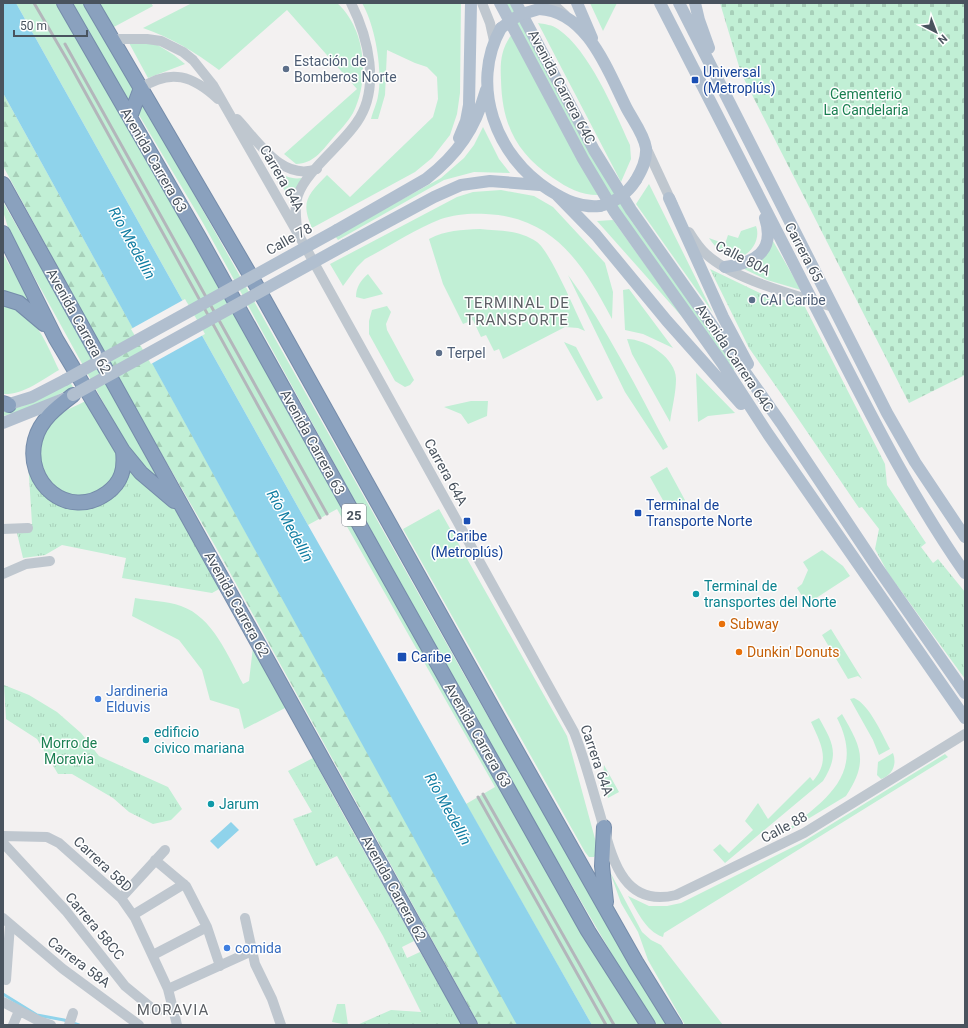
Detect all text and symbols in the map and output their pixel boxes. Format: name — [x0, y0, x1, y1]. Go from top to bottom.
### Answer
scale bar — [14, 12, 87, 38]
north arrow — [916, 12, 956, 52]
text: 50 m — [20, 19, 47, 33]
street label: Avenida Carrera 64C — [525, 27, 599, 147]
text: N — [935, 32, 950, 47]
place label: Estación de Bomberos Norte — [294, 53, 397, 85]
marker: Estación de Bomberos Norte — [281, 64, 291, 74]
place label: Universal (Metroplús) — [703, 64, 776, 97]
marker: Universal (Metroplús) — [690, 75, 700, 85]
park label: Cementerio La Candelaria — [823, 86, 909, 118]
street label: Avenida Carrera 63 — [118, 105, 190, 215]
street label: Carrera 64A — [257, 142, 307, 214]
water label: Río Medellín — [105, 204, 159, 282]
street label: Calle 78 — [263, 220, 315, 258]
street label: Carrera 65 — [782, 220, 826, 284]
street label: Calle 80A — [713, 237, 773, 279]
street label: Avenida Carrera 62 — [43, 266, 115, 377]
place label: CAI Caribe — [760, 292, 826, 308]
district label: TERMINAL DE TRANSPORTE — [464, 294, 570, 329]
marker: CAI Caribe — [747, 295, 757, 305]
street label: Avenida Carrera 64C — [693, 301, 777, 415]
place label: Terpel — [447, 345, 486, 361]
marker: Terpel — [434, 348, 444, 358]
street label: Avenida Carrera 63 — [277, 387, 349, 497]
street label: Carrera 64A — [421, 436, 471, 508]
water label: Río Medellín — [263, 487, 317, 565]
place label: Terminal de Transporte Norte — [646, 497, 752, 529]
road number: 25 — [342, 504, 366, 526]
marker: Terminal de Transporte Norte — [633, 508, 643, 518]
marker: Caribe (Metroplús) — [462, 516, 472, 526]
place label: Caribe (Metroplús) — [431, 528, 503, 561]
street label: Avenida Carrera 62 — [201, 549, 273, 660]
place label: Terminal de transportes del Norte — [704, 578, 837, 610]
marker: Terminal de transportes del Norte — [691, 589, 701, 599]
place label: Subway — [730, 616, 779, 632]
marker: Subway — [717, 619, 727, 629]
place label: Dunkin' Donuts — [747, 644, 840, 660]
marker: Dunkin' Donuts — [734, 647, 744, 657]
place label: Caribe — [411, 649, 451, 665]
marker: Caribe — [396, 651, 408, 663]
street label: Avenida Carrera 63 — [442, 680, 514, 790]
place label: Jardineria Elduvis — [106, 683, 168, 715]
marker: Jardineria Elduvis — [93, 694, 103, 704]
street label: Carrera 64A — [577, 722, 617, 798]
place label: edificio civico mariana — [154, 724, 245, 756]
park label: Morro de Moravia — [41, 735, 97, 767]
marker: edificio civico mariana — [141, 735, 151, 745]
water label: Río Medellín — [421, 770, 475, 848]
place label: Jarum — [219, 796, 259, 812]
marker: Jarum — [206, 799, 216, 809]
street label: Calle 88 — [758, 808, 810, 846]
street label: Carrera 58D — [70, 833, 136, 895]
street label: Avenida Carrera 62 — [358, 833, 430, 944]
street label: Carrera 58CC — [62, 889, 128, 963]
street label: Carrera 58A — [45, 933, 113, 991]
place label: comida — [235, 940, 282, 956]
marker: comida — [222, 943, 232, 953]
district label: MORAVIA — [137, 1001, 209, 1019]

